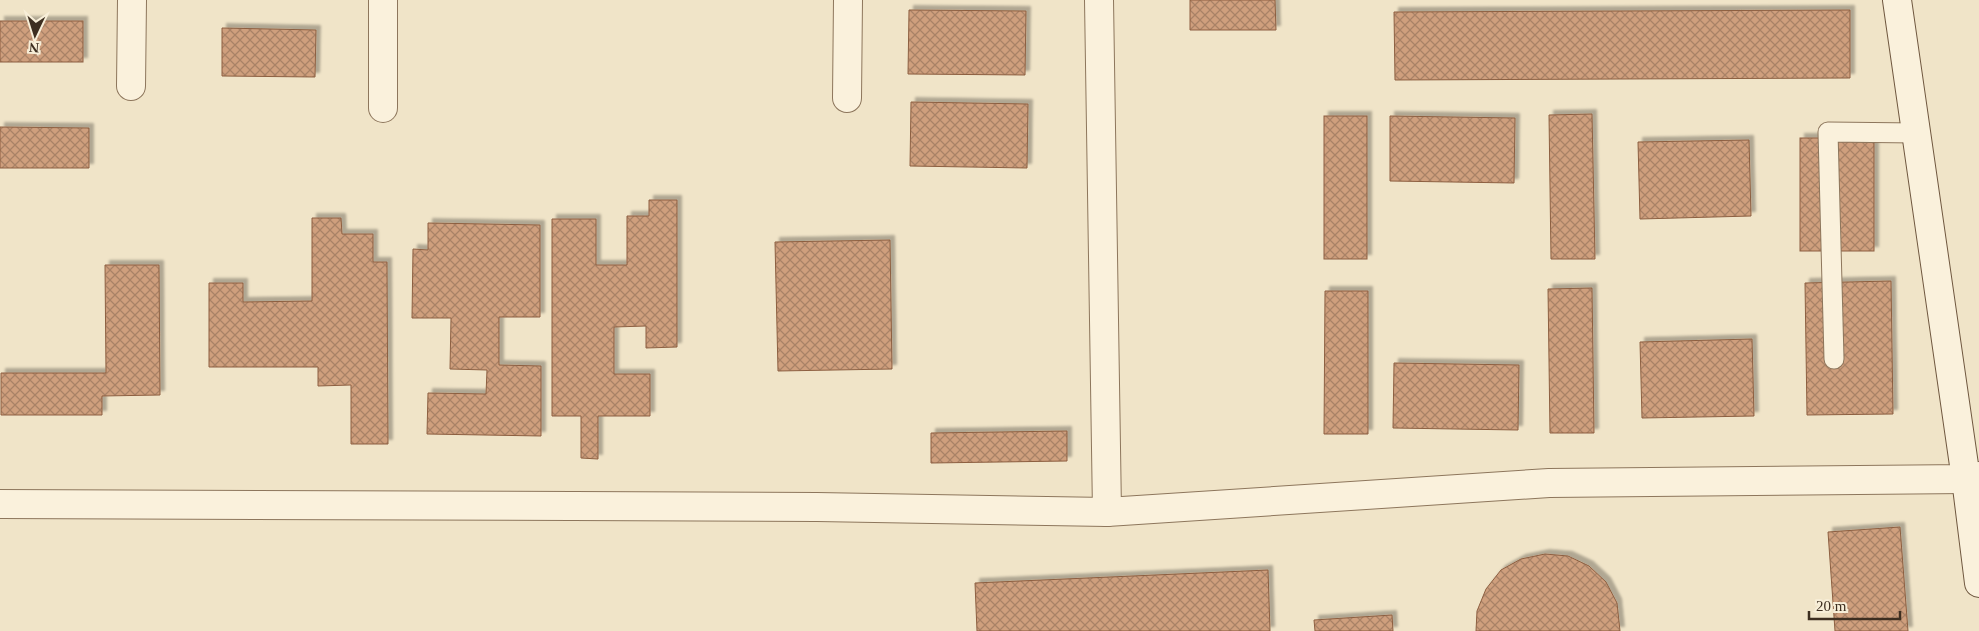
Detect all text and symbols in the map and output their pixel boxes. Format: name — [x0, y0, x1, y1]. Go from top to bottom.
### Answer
north arrow — [10, 10, 60, 60]
text: N — [29, 40, 40, 55]
scale bar — [1809, 588, 1900, 620]
text: 20 m — [1816, 598, 1847, 614]

